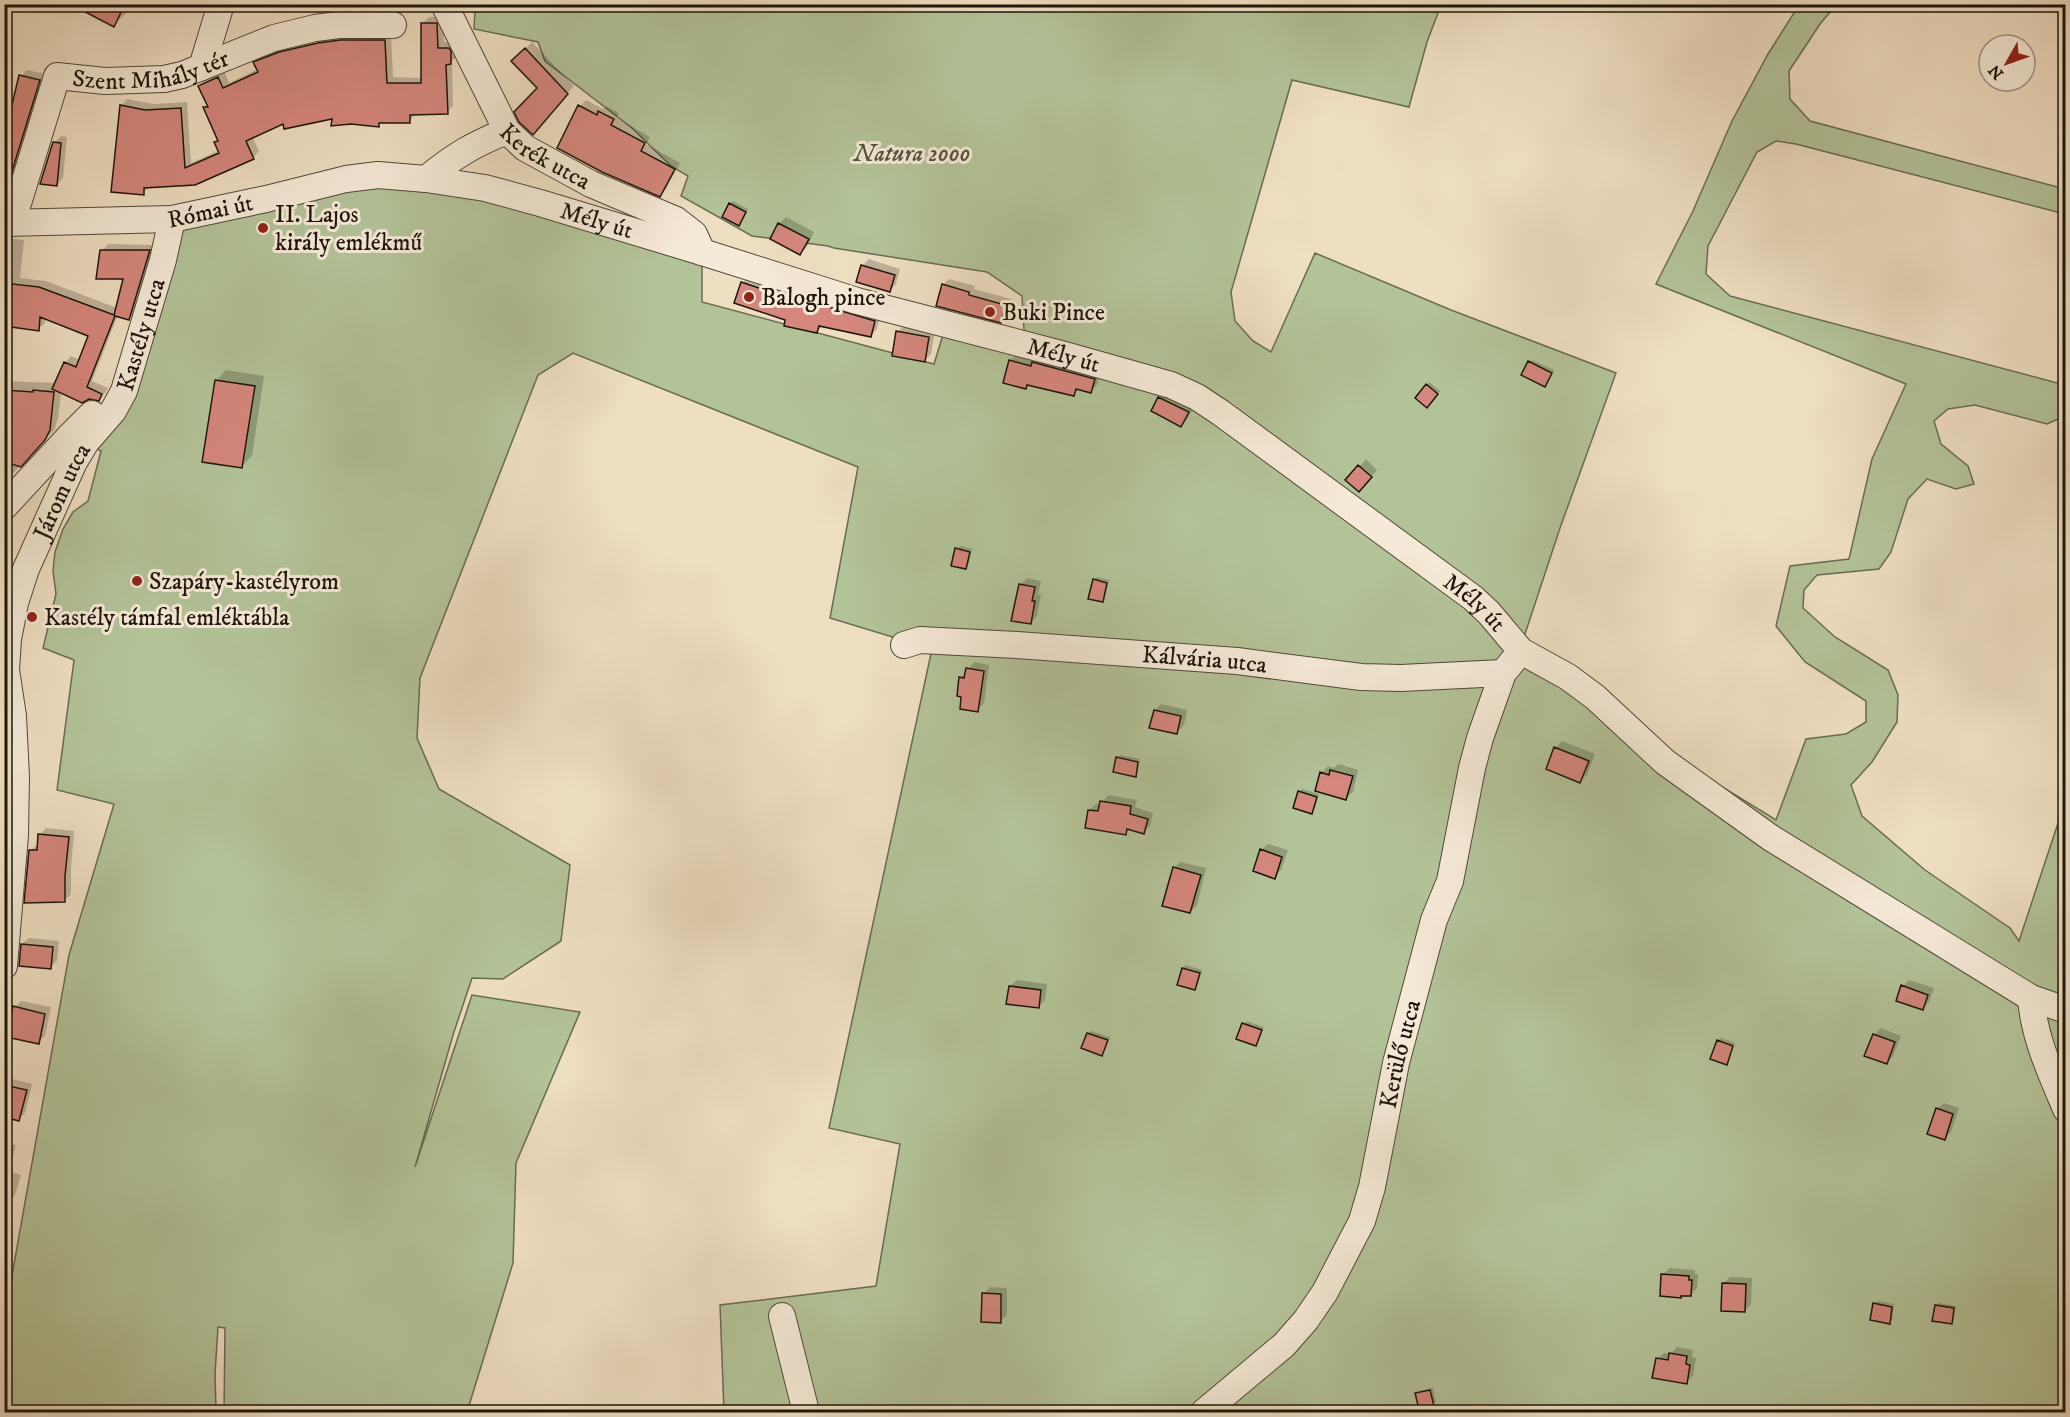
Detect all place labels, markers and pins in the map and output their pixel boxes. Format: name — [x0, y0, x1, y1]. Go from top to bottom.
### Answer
place label: II. Lajos király emlékmű — [275, 200, 423, 258]
marker: II. Lajos király emlékmű — [256, 221, 270, 235]
place label: Balogh pince — [761, 283, 886, 313]
marker: Balogh pince — [742, 290, 756, 304]
place label: Buki Pince — [1002, 298, 1105, 328]
marker: Buki Pince — [983, 305, 997, 319]
place label: Szapáry-kastélyrom — [149, 567, 339, 597]
marker: Szapáry-kastélyrom — [130, 574, 144, 588]
place label: Kastély támfal emléktábla — [44, 603, 290, 633]
marker: Kastély támfal emléktábla — [25, 610, 39, 624]

